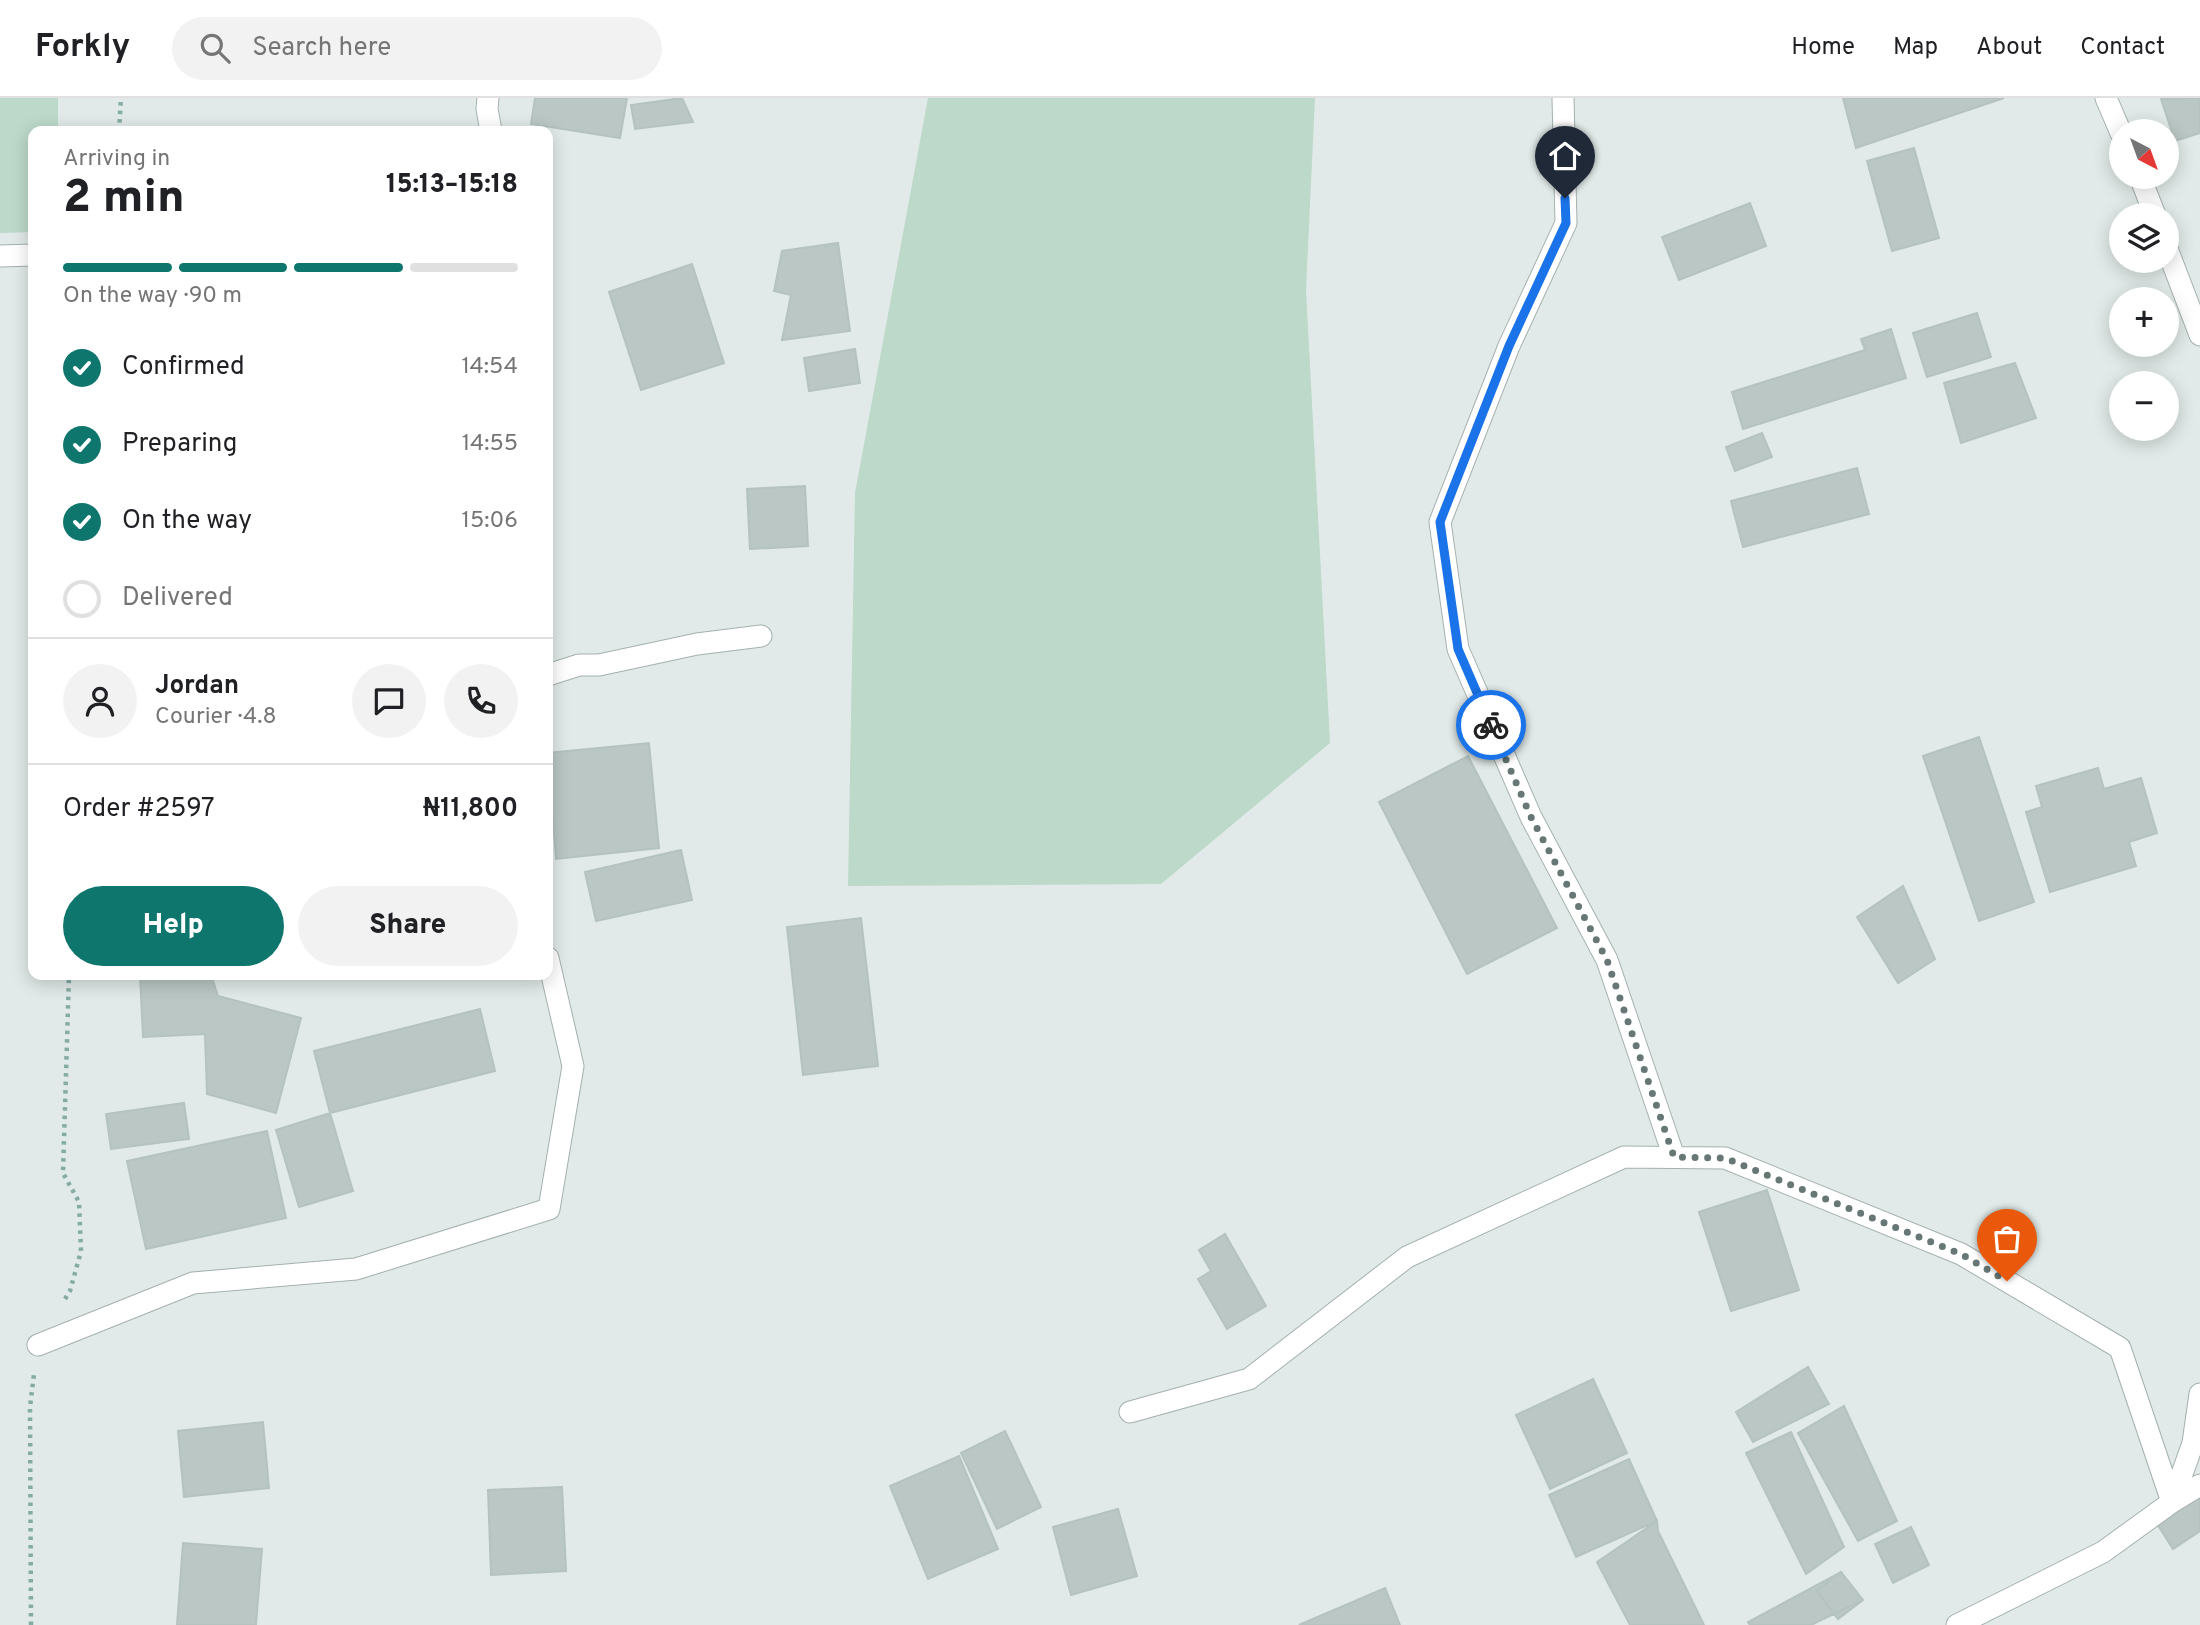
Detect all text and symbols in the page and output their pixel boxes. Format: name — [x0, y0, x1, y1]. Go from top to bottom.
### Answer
search box — [172, 17, 662, 80]
text: Forkly — [35, 27, 130, 69]
icon: search — [196, 29, 234, 67]
text: Search here — [252, 32, 391, 65]
text: Home — [1791, 33, 1855, 63]
text: Map — [1893, 33, 1938, 63]
text: About — [1976, 33, 2042, 63]
text: Contact — [2080, 33, 2165, 63]
north arrow — [2109, 119, 2179, 189]
map controls — [2109, 119, 2179, 441]
pin — [1535, 126, 1595, 198]
icon: home — [1546, 137, 1584, 175]
text: Arriving in — [63, 145, 170, 174]
text: 15:13–15:18 — [386, 169, 518, 202]
text: 2 min — [63, 170, 185, 229]
button: layers — [2109, 203, 2179, 273]
text: On the way · 90 m — [63, 282, 242, 311]
button: + — [2109, 287, 2179, 357]
icon: check — [63, 349, 101, 387]
text: Confirmed — [122, 351, 245, 384]
text: 14:54 — [461, 353, 518, 382]
button: − — [2109, 371, 2179, 441]
icon: check — [63, 426, 101, 464]
text: Preparing — [122, 428, 237, 461]
text: 14:55 — [462, 430, 518, 459]
icon: check — [63, 503, 101, 541]
text: On the way — [122, 505, 252, 538]
text: 15:06 — [461, 507, 518, 536]
text: Delivered — [122, 582, 233, 615]
button: person — [63, 664, 137, 738]
button: chat — [352, 664, 426, 738]
button: phone — [444, 664, 518, 738]
text: Jordan — [155, 670, 239, 703]
courier — [1456, 690, 1526, 760]
text: Courier · 4.8 — [155, 703, 276, 732]
icon: bike — [1472, 706, 1510, 744]
text: Order #2597 — [63, 793, 215, 826]
text: ₦11,800 — [423, 793, 518, 826]
button: Help — [63, 886, 284, 966]
button: Share — [298, 886, 518, 966]
pin — [1977, 1209, 2037, 1281]
icon: bag — [1988, 1220, 2026, 1258]

